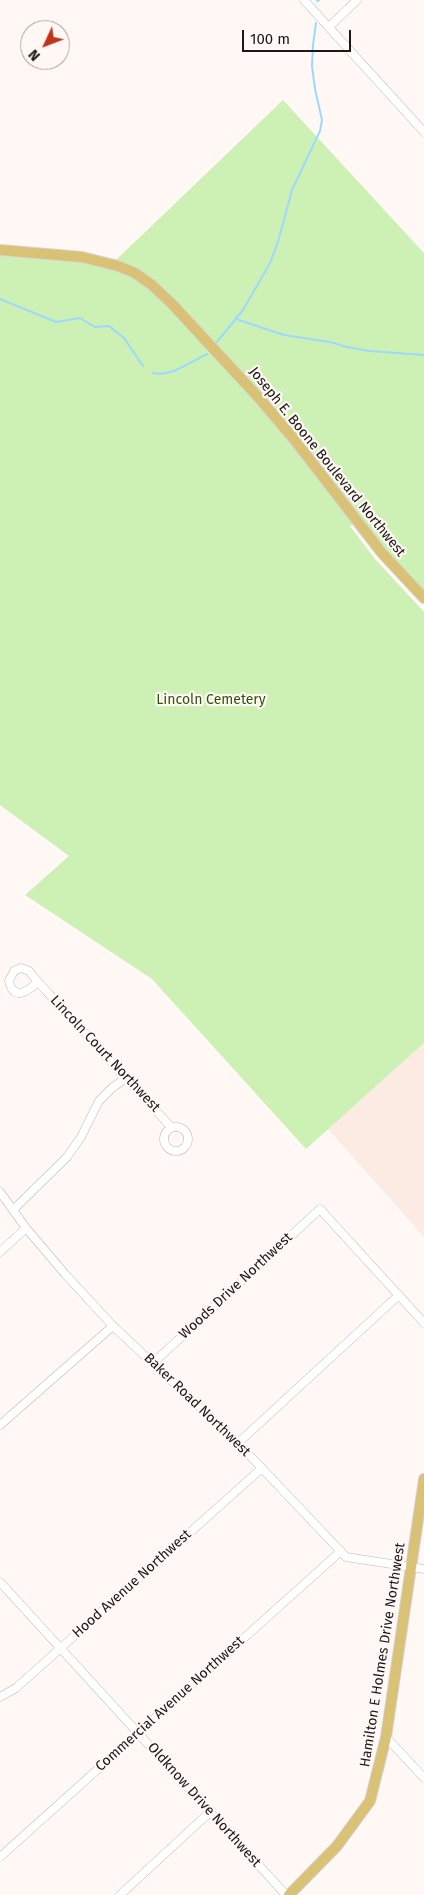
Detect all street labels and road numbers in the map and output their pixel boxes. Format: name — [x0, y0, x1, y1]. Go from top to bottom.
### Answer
street label: Joseph E. Boone Boulevard Northwest — [245, 364, 409, 560]
street label: Lincoln Court Northwest — [47, 992, 163, 1116]
street label: Woods Drive Northwest — [176, 1229, 296, 1343]
street label: Baker Road Northwest — [140, 1350, 254, 1460]
street label: Hood Avenue Northwest — [69, 1526, 195, 1642]
street label: Hamilton E Holmes Drive Northwest — [357, 1541, 409, 1769]
street label: Commercial Avenue Northwest — [92, 1633, 248, 1775]
street label: Oldknow Drive Northwest — [144, 1739, 264, 1871]

